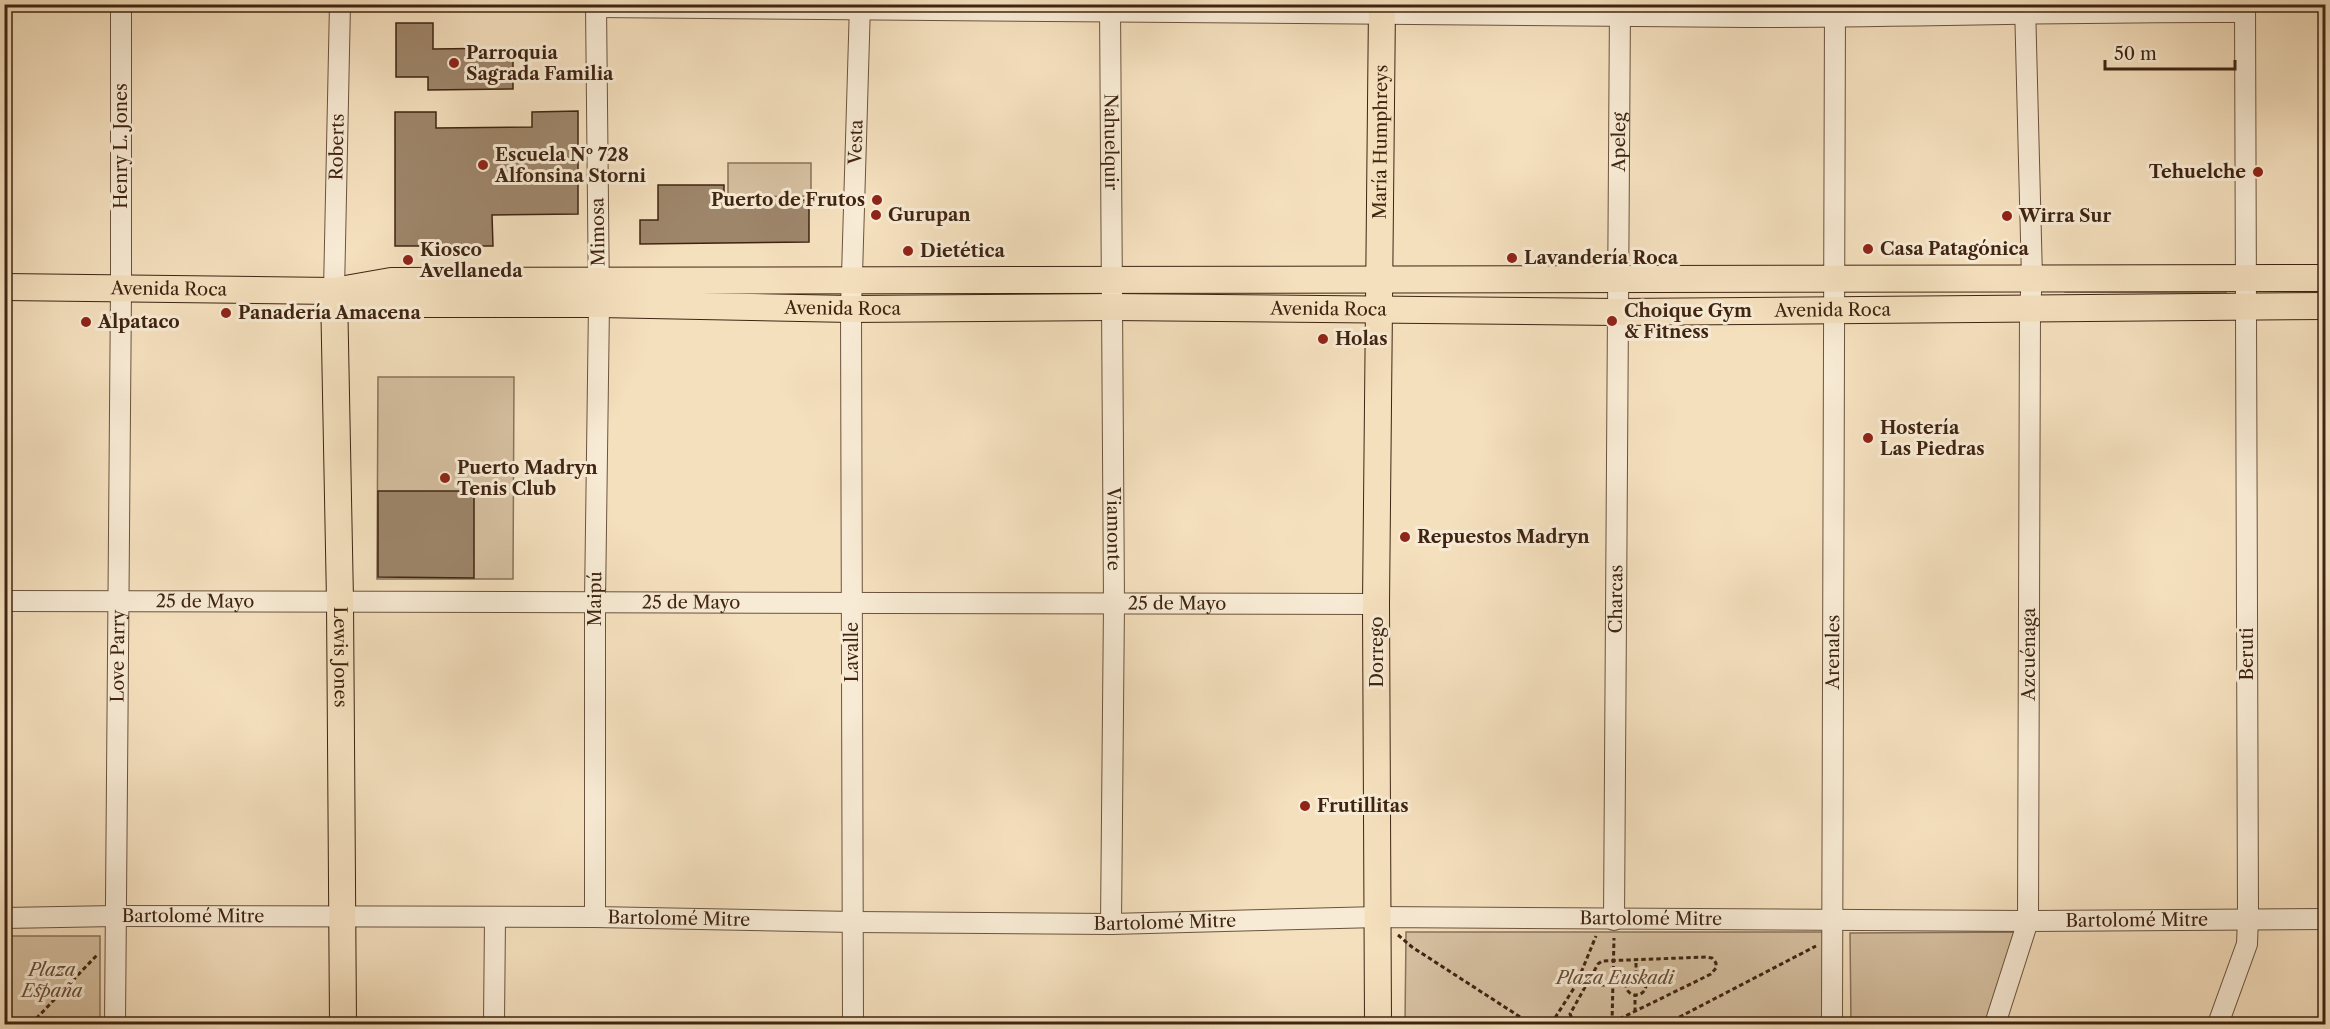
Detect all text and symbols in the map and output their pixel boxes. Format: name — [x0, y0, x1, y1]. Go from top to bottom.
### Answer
scale bar — [2105, 33, 2236, 71]
place label: Parroquia Sagrada Familia — [466, 42, 614, 85]
text: 50 m — [2114, 43, 2157, 65]
marker: Parroquia Sagrada Familia — [447, 56, 461, 70]
street label: María Humphreys — [1369, 65, 1392, 219]
street label: Henry L. Jones — [110, 83, 132, 209]
street label: Nahuelquir — [1100, 94, 1122, 191]
street label: Apeleg — [1608, 112, 1630, 173]
street label: Roberts — [325, 113, 349, 181]
street label: Vesta — [844, 119, 868, 166]
place label: Escuela Nº 728 Alfonsina Storni — [494, 144, 647, 187]
marker: Escuela Nº 728 Alfonsina Storni — [476, 158, 490, 172]
place label: Tehuelche — [2149, 161, 2246, 183]
marker: Tehuelche — [2251, 165, 2265, 179]
place label: Puerto de Frutos — [711, 189, 865, 211]
marker: Puerto de Frutos — [870, 193, 884, 207]
street label: Mimosa — [586, 197, 610, 267]
place label: Gurupan — [888, 204, 971, 226]
place label: Wirra Sur — [2018, 205, 2111, 227]
marker: Gurupan — [869, 208, 883, 222]
marker: Wirra Sur — [2000, 209, 2014, 223]
place label: Casa Patagónica — [1880, 238, 2029, 260]
place label: Kiosco Avellaneda — [419, 239, 523, 282]
place label: Dietética — [920, 240, 1005, 262]
marker: Casa Patagónica — [1861, 242, 1875, 256]
marker: Dietética — [901, 244, 915, 258]
place label: Lavandería Roca — [1524, 247, 1679, 269]
marker: Lavandería Roca — [1505, 251, 1519, 265]
marker: Kiosco Avellaneda — [401, 253, 415, 267]
street label: Avenida Roca — [110, 277, 228, 301]
street label: Avenida Roca — [783, 297, 901, 320]
street label: Avenida Roca — [1269, 298, 1387, 321]
street label: Avenida Roca — [1773, 299, 1891, 322]
place label: Choique Gym & Fitness — [1624, 300, 1752, 343]
place label: Panadería Amacena — [238, 302, 421, 324]
marker: Panadería Amacena — [219, 306, 233, 320]
place label: Alpataco — [97, 311, 180, 333]
marker: Choique Gym & Fitness — [1605, 314, 1619, 328]
marker: Alpataco — [79, 315, 93, 329]
place label: Holas — [1335, 328, 1388, 350]
marker: Holas — [1316, 332, 1330, 346]
place label: Hostería Las Piedras — [1880, 417, 1985, 460]
marker: Hostería Las Piedras — [1861, 431, 1875, 445]
place label: Puerto Madryn Tenis Club — [457, 457, 598, 500]
marker: Puerto Madryn Tenis Club — [438, 471, 452, 485]
street label: Viamonte — [1102, 486, 1125, 571]
place label: Repuestos Madryn — [1417, 526, 1590, 548]
marker: Repuestos Madryn — [1398, 530, 1412, 544]
street label: Charcas — [1605, 565, 1627, 633]
street label: Maipú — [584, 571, 606, 626]
street label: 25 de Mayo — [156, 590, 254, 613]
street label: 25 de Mayo — [642, 591, 740, 614]
street label: 25 de Mayo — [1128, 592, 1226, 615]
street label: Lewis Jones — [329, 606, 352, 708]
street label: Azcuénaga — [2018, 607, 2040, 702]
street label: Love Parry — [107, 609, 129, 702]
street label: Arenales — [1822, 615, 1844, 690]
street label: Dorrego — [1366, 616, 1388, 688]
street label: Lavalle — [841, 622, 863, 682]
street label: Beruti — [2236, 627, 2258, 681]
place label: Frutillitas — [1317, 795, 1409, 817]
marker: Frutillitas — [1298, 799, 1312, 813]
street label: Bartolomé Mitre — [122, 905, 264, 927]
street label: Bartolomé Mitre — [607, 906, 750, 931]
street label: Bartolomé Mitre — [1579, 907, 1722, 930]
street label: Bartolomé Mitre — [2065, 909, 2208, 932]
street label: Bartolomé Mitre — [1094, 910, 1236, 935]
park label: Plaza España — [19, 959, 83, 1002]
park label: Plaza Euskadi — [1554, 967, 1675, 989]

